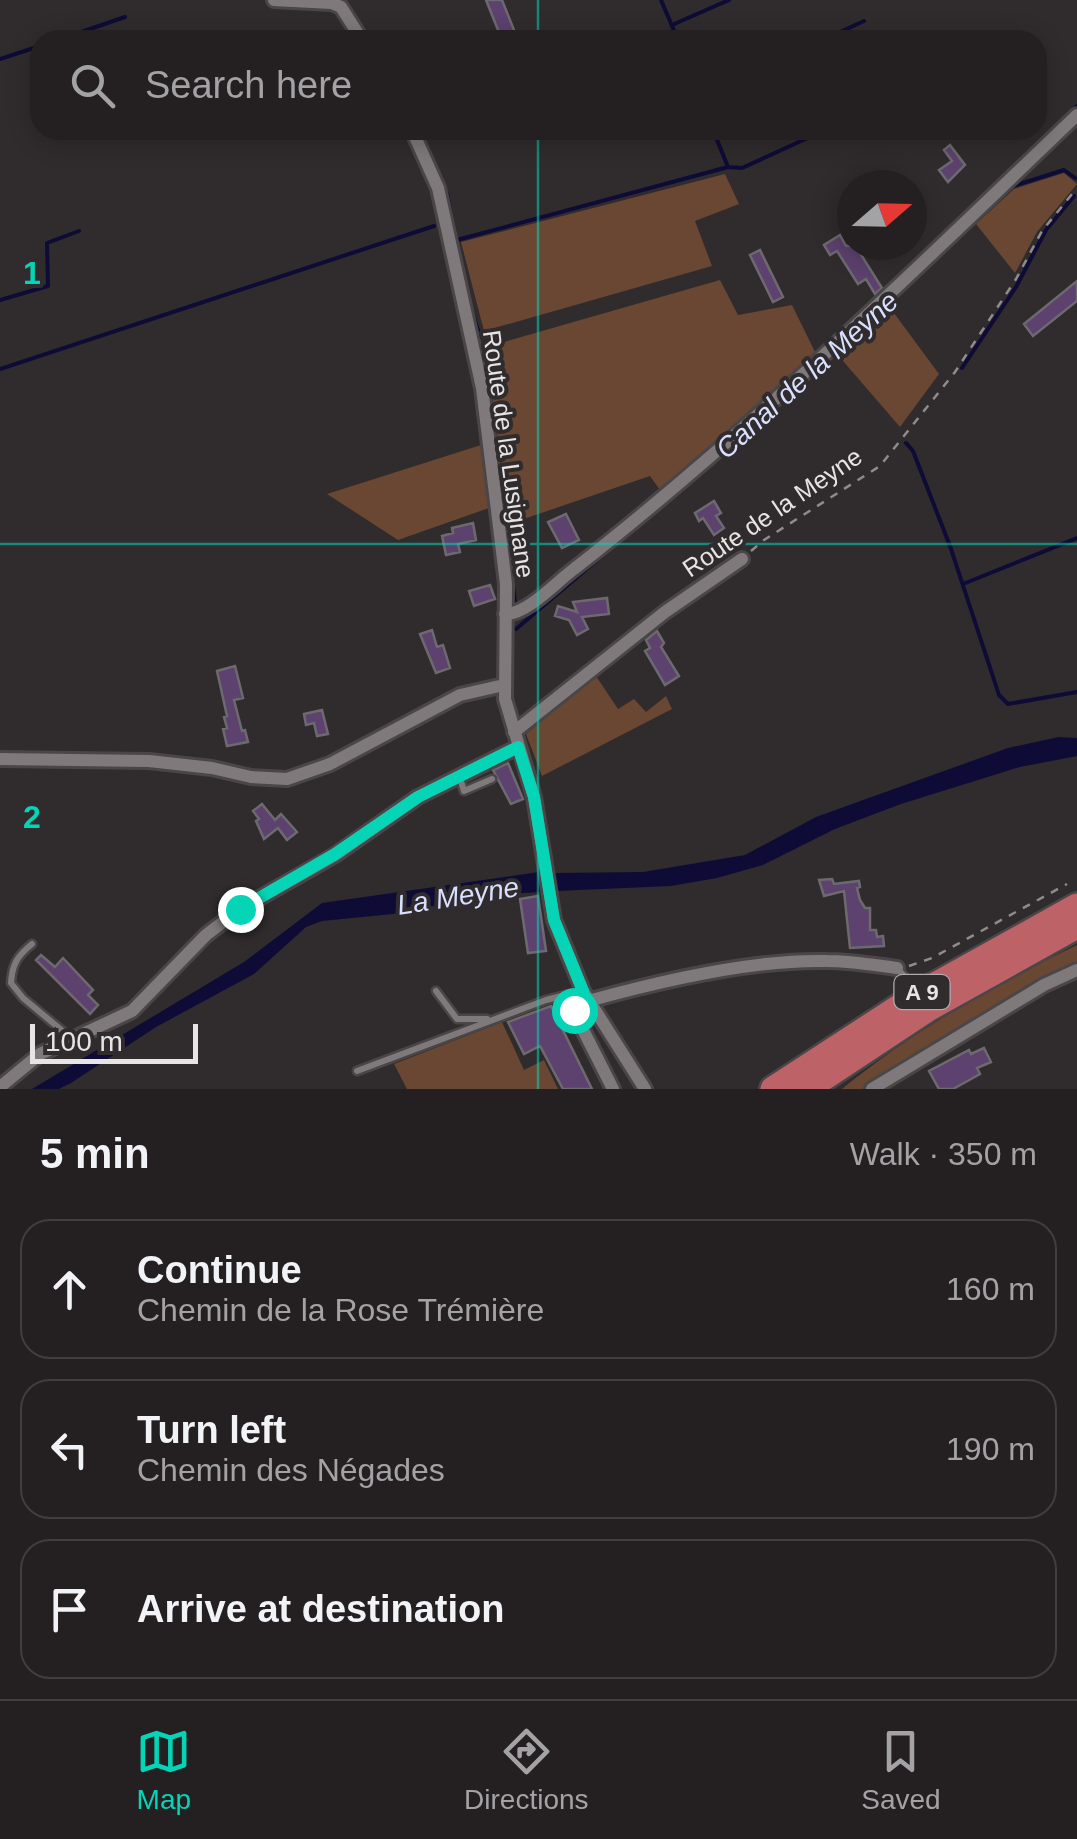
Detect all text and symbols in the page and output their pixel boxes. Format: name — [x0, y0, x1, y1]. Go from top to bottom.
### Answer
search box — [30, 30, 1047, 140]
icon: search — [65, 58, 120, 113]
text: Search here — [145, 64, 352, 106]
north arrow — [837, 170, 927, 260]
text: 1 — [23, 255, 41, 291]
water label: Canal de la Meyne — [710, 285, 904, 465]
street label: Route de la Lusignane — [478, 328, 540, 580]
street label: Route de la Meyne — [677, 442, 867, 582]
text: 2 — [23, 799, 41, 835]
water label: La Meyne — [395, 871, 521, 921]
route end — [218, 887, 264, 933]
road number: A 9 — [894, 975, 950, 1009]
route start — [552, 988, 598, 1034]
scale bar — [30, 1019, 198, 1064]
text: 100 m — [45, 1026, 123, 1057]
text: 5 min — [40, 1130, 150, 1177]
text: Walk · 350 m — [850, 1136, 1037, 1172]
text: Continue — [137, 1249, 302, 1291]
icon: ahead — [42, 1262, 97, 1317]
text: 160 m — [946, 1271, 1035, 1307]
text: Chemin de la Rose Trémière — [137, 1292, 544, 1328]
text: Turn left — [137, 1409, 286, 1451]
icon: left — [42, 1422, 97, 1477]
text: 190 m — [946, 1431, 1035, 1467]
text: Chemin des Négades — [137, 1452, 445, 1488]
icon: arrive — [42, 1582, 97, 1637]
text: Arrive at destination — [137, 1588, 504, 1630]
tab: Map — [136, 1724, 191, 1816]
tab: Directions — [464, 1724, 589, 1816]
tab: Saved — [861, 1724, 941, 1816]

